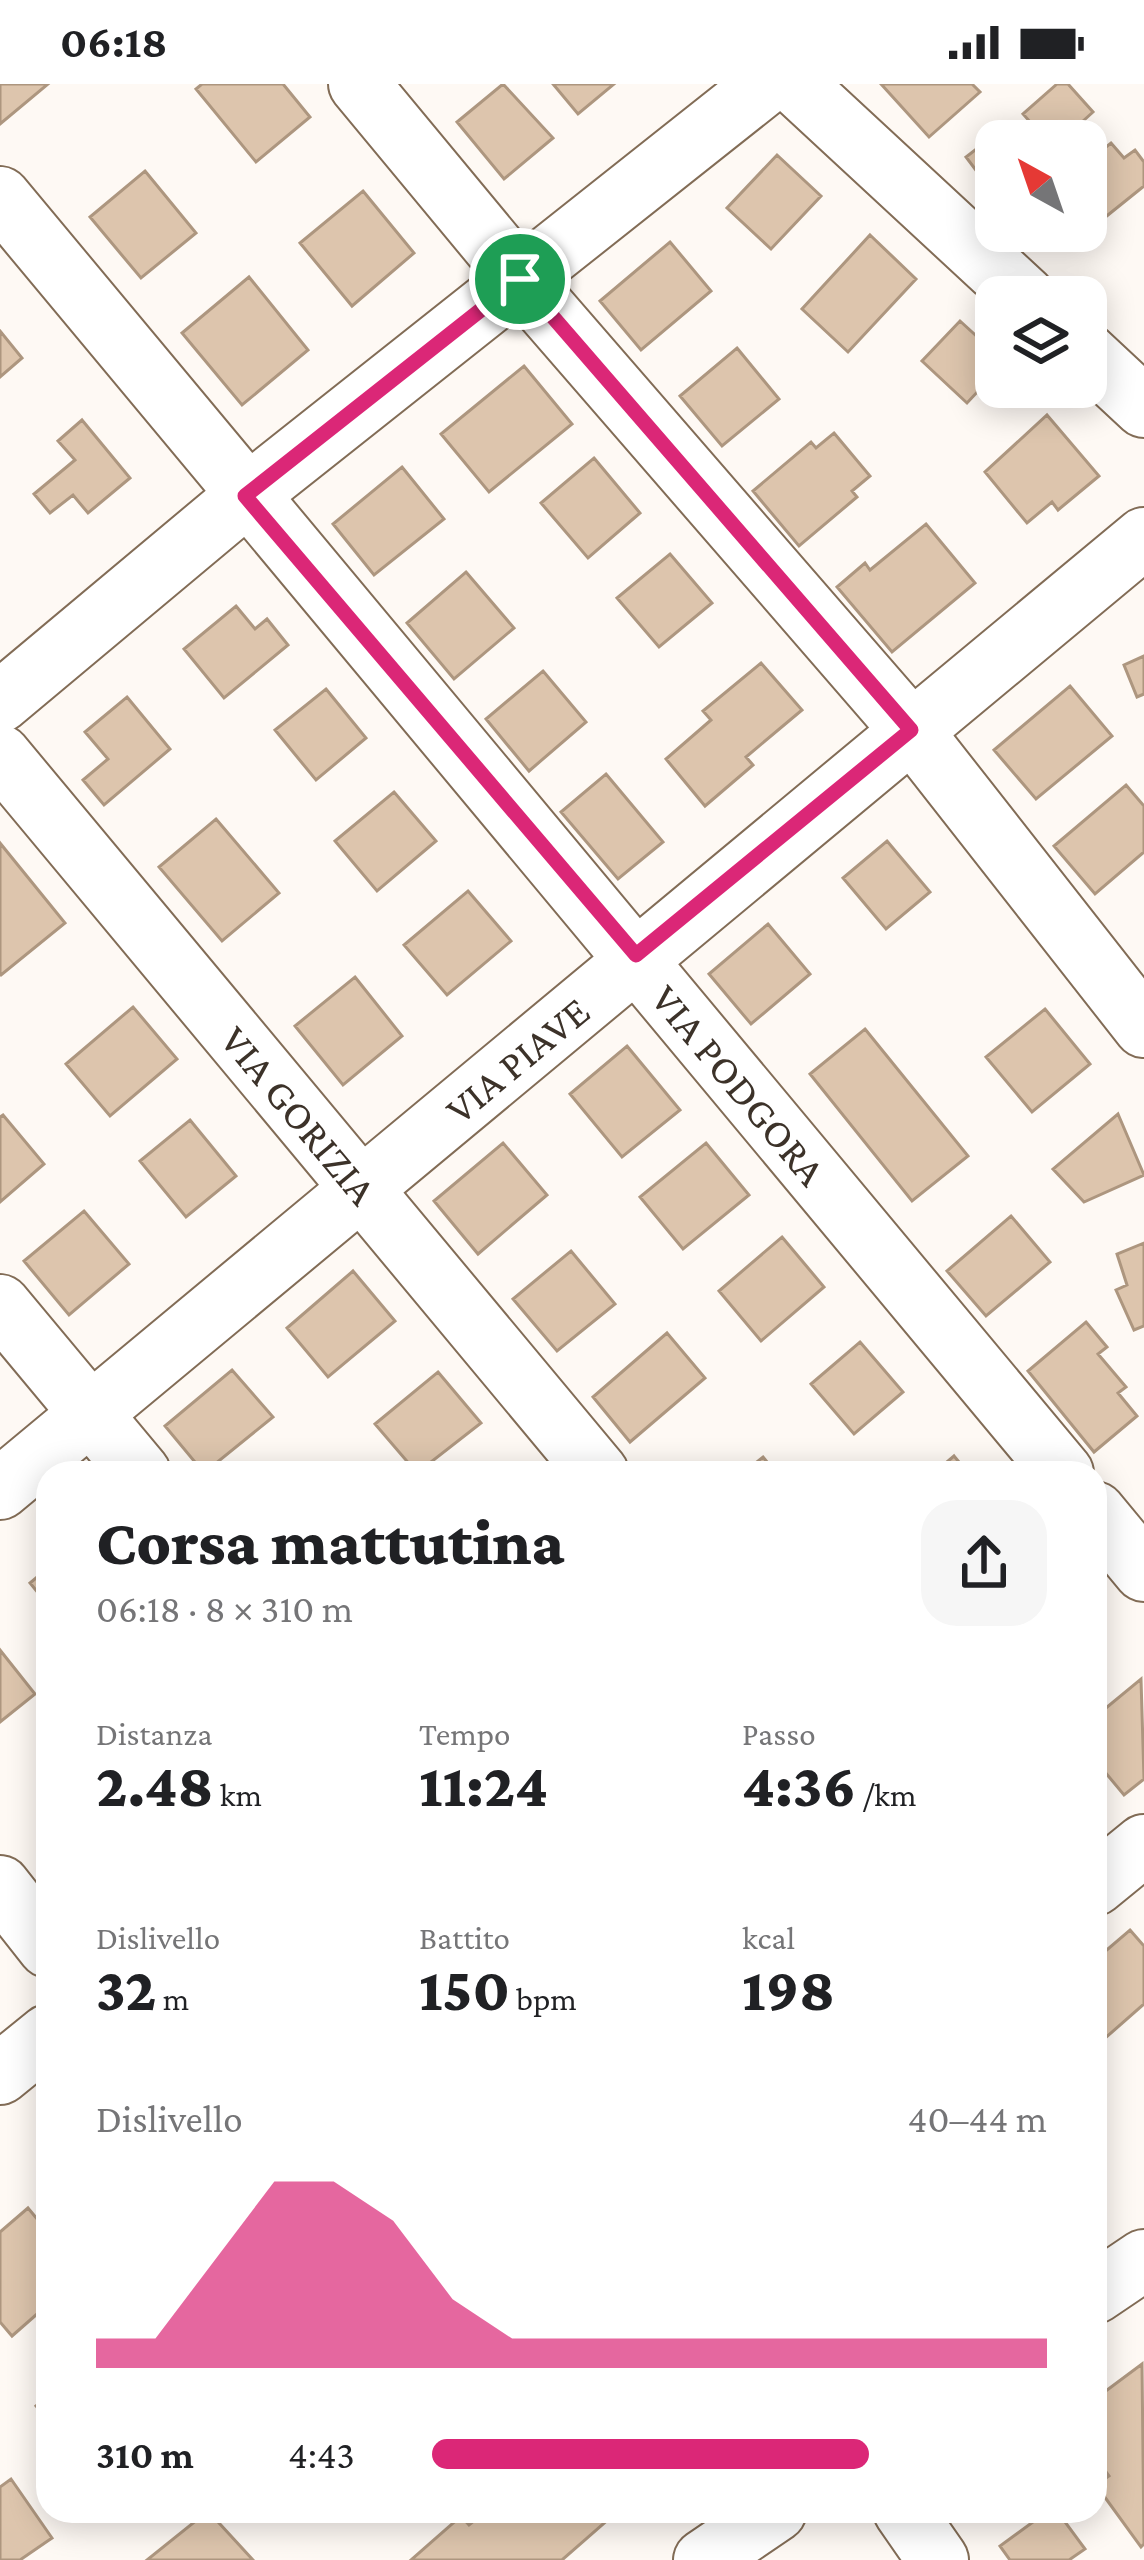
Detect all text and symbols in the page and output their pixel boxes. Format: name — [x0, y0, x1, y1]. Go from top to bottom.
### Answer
text: 06:18 — [60, 17, 167, 67]
north arrow — [975, 120, 1107, 252]
map controls — [975, 120, 1107, 408]
pin — [469, 228, 571, 330]
icon: arrive — [487, 246, 553, 312]
button: layers — [975, 276, 1107, 408]
street label: VIA PODGORA — [642, 975, 836, 1195]
street label: VIA PIAVE — [436, 987, 598, 1133]
street label: VIA GORIZIA — [211, 1016, 387, 1214]
button: share — [921, 1500, 1047, 1626]
text: Corsa mattutina — [96, 1505, 565, 1578]
text: 06:18 · 8 × 310 m — [96, 1587, 353, 1630]
text: Distanza — [96, 1715, 213, 1752]
text: Tempo — [419, 1715, 510, 1752]
text: Passo — [742, 1715, 816, 1752]
text: 2.48 — [96, 1752, 214, 1819]
text: 11:24 — [419, 1752, 548, 1819]
text: 4:36 — [742, 1752, 856, 1819]
text: km — [214, 1776, 262, 1813]
text: /km — [856, 1776, 916, 1813]
text: Dislivello — [96, 1919, 220, 1956]
text: Battito — [419, 1919, 510, 1956]
text: kcal — [742, 1919, 795, 1956]
text: 32 — [96, 1956, 157, 2023]
text: 150 — [419, 1956, 510, 2023]
text: 198 — [742, 1956, 835, 2023]
text: m — [157, 1980, 189, 2017]
text: bpm — [510, 1980, 577, 2017]
text: Dislivello — [96, 2097, 243, 2140]
text: 40–44 m — [907, 2097, 1047, 2140]
text: 310 m — [96, 2433, 194, 2476]
text: 4:43 — [288, 2433, 355, 2476]

